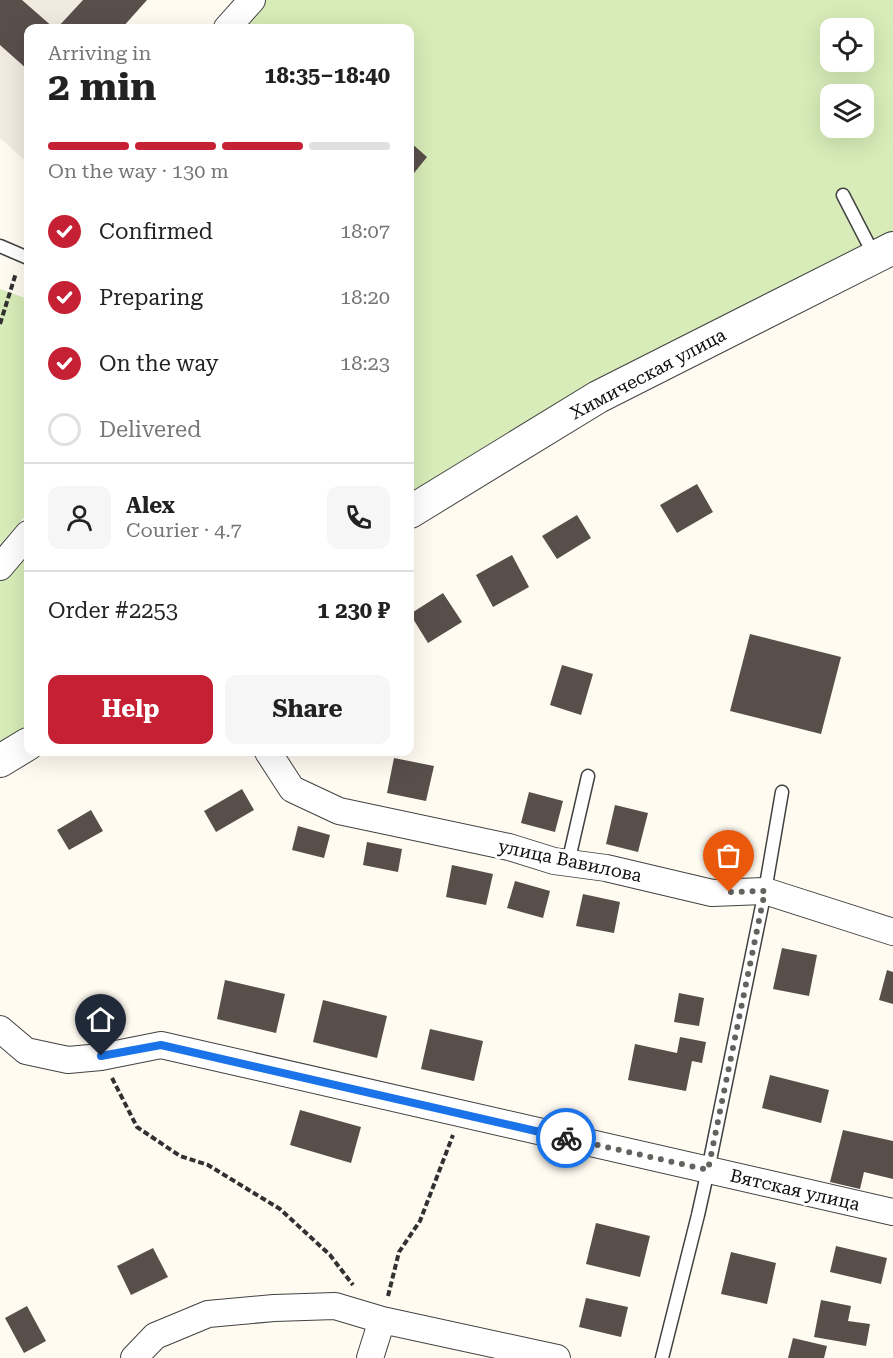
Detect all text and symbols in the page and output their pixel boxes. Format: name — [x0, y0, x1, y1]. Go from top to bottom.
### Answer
map controls — [820, 18, 874, 138]
button: locate — [820, 18, 874, 72]
text: Arriving in — [48, 41, 151, 65]
text: 18:35–18:40 — [264, 63, 390, 88]
text: 2 min — [48, 64, 156, 110]
button: layers — [820, 84, 874, 138]
text: On the way · 130 m — [48, 159, 229, 183]
icon: check — [48, 215, 81, 248]
text: Confirmed — [99, 219, 213, 244]
text: 18:07 — [340, 219, 390, 243]
icon: check — [48, 281, 81, 314]
text: Preparing — [99, 285, 203, 310]
text: 18:20 — [340, 285, 390, 309]
street label: Химическая улица — [566, 323, 730, 424]
icon: check — [48, 347, 81, 380]
text: On the way — [99, 351, 219, 376]
text: 18:23 — [340, 351, 390, 375]
text: Delivered — [99, 417, 201, 442]
button: person — [48, 486, 111, 549]
button: phone — [327, 486, 390, 549]
text: Alex — [126, 493, 175, 518]
text: Courier · 4.7 — [126, 518, 242, 542]
text: Order #2253 — [48, 598, 178, 623]
text: 1 230 ₽ — [317, 598, 390, 623]
button: Help — [48, 675, 213, 744]
button: Share — [225, 675, 390, 744]
pin — [703, 830, 754, 892]
street label: улица Вавилова — [496, 835, 644, 886]
icon: bag — [712, 839, 745, 872]
pin — [75, 994, 126, 1056]
icon: home — [84, 1003, 117, 1036]
courier — [536, 1108, 596, 1168]
icon: bike — [550, 1122, 583, 1155]
street label: Вятская улица — [728, 1164, 862, 1215]

